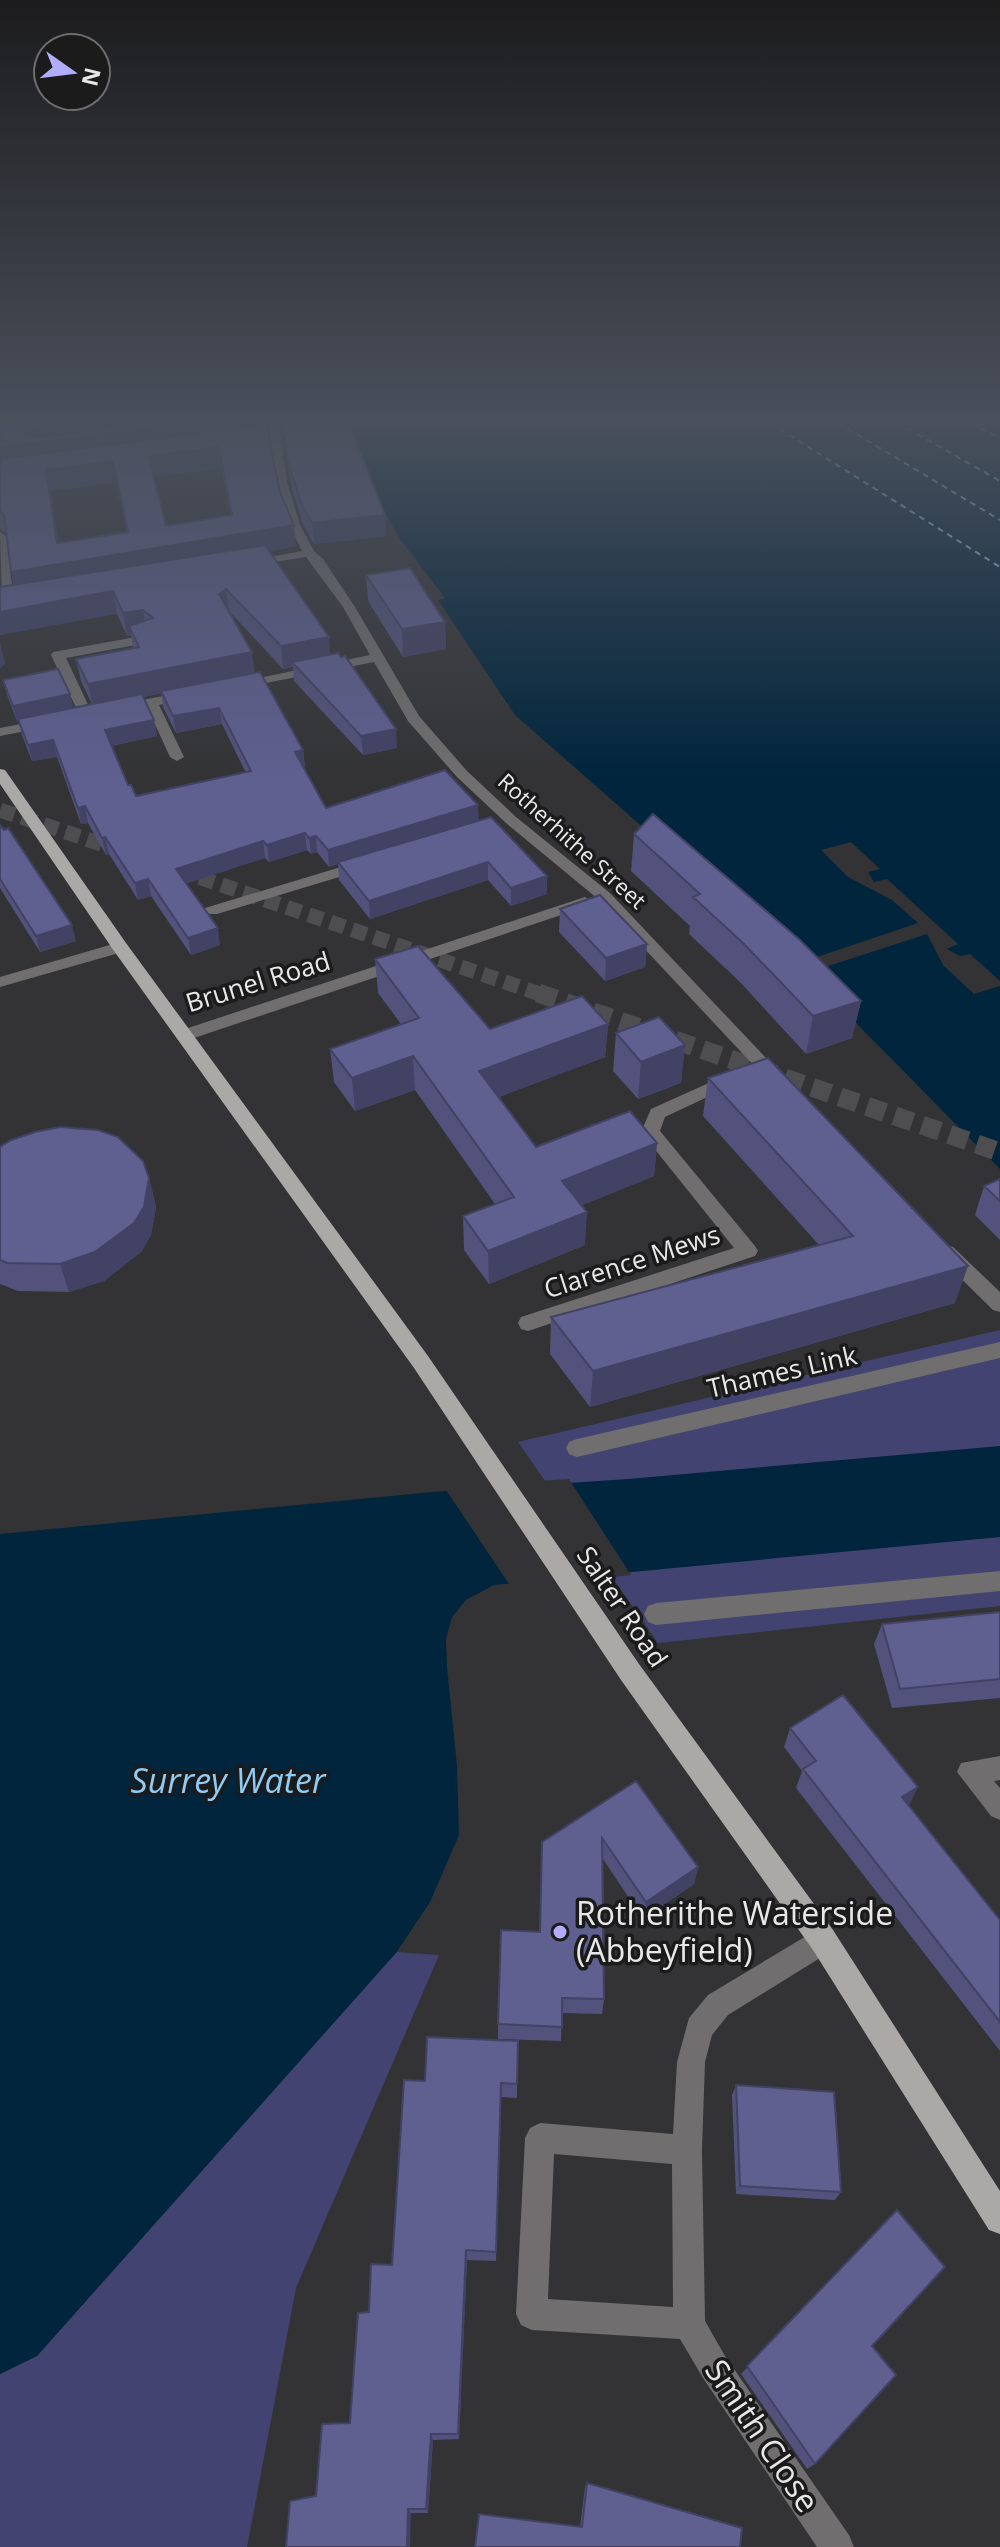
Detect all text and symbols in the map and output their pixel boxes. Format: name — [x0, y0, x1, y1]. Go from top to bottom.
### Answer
north arrow — [32, 32, 112, 112]
text: N — [76, 65, 109, 89]
street label: Rotherhithe Street — [492, 766, 653, 915]
street label: Brunel Road — [181, 942, 334, 1020]
street label: Clarence Mews — [539, 1216, 724, 1306]
street label: Thames Link — [704, 1336, 860, 1406]
street label: Salter Road — [569, 1539, 676, 1674]
water label: Surrey Water — [131, 1757, 327, 1803]
place label: Rotherithe Waterside (Abbeyfield) — [576, 1891, 893, 1971]
marker: Rotherithe Waterside (Abbeyfield) — [551, 1923, 569, 1941]
street label: Smith Close — [696, 2350, 830, 2520]

